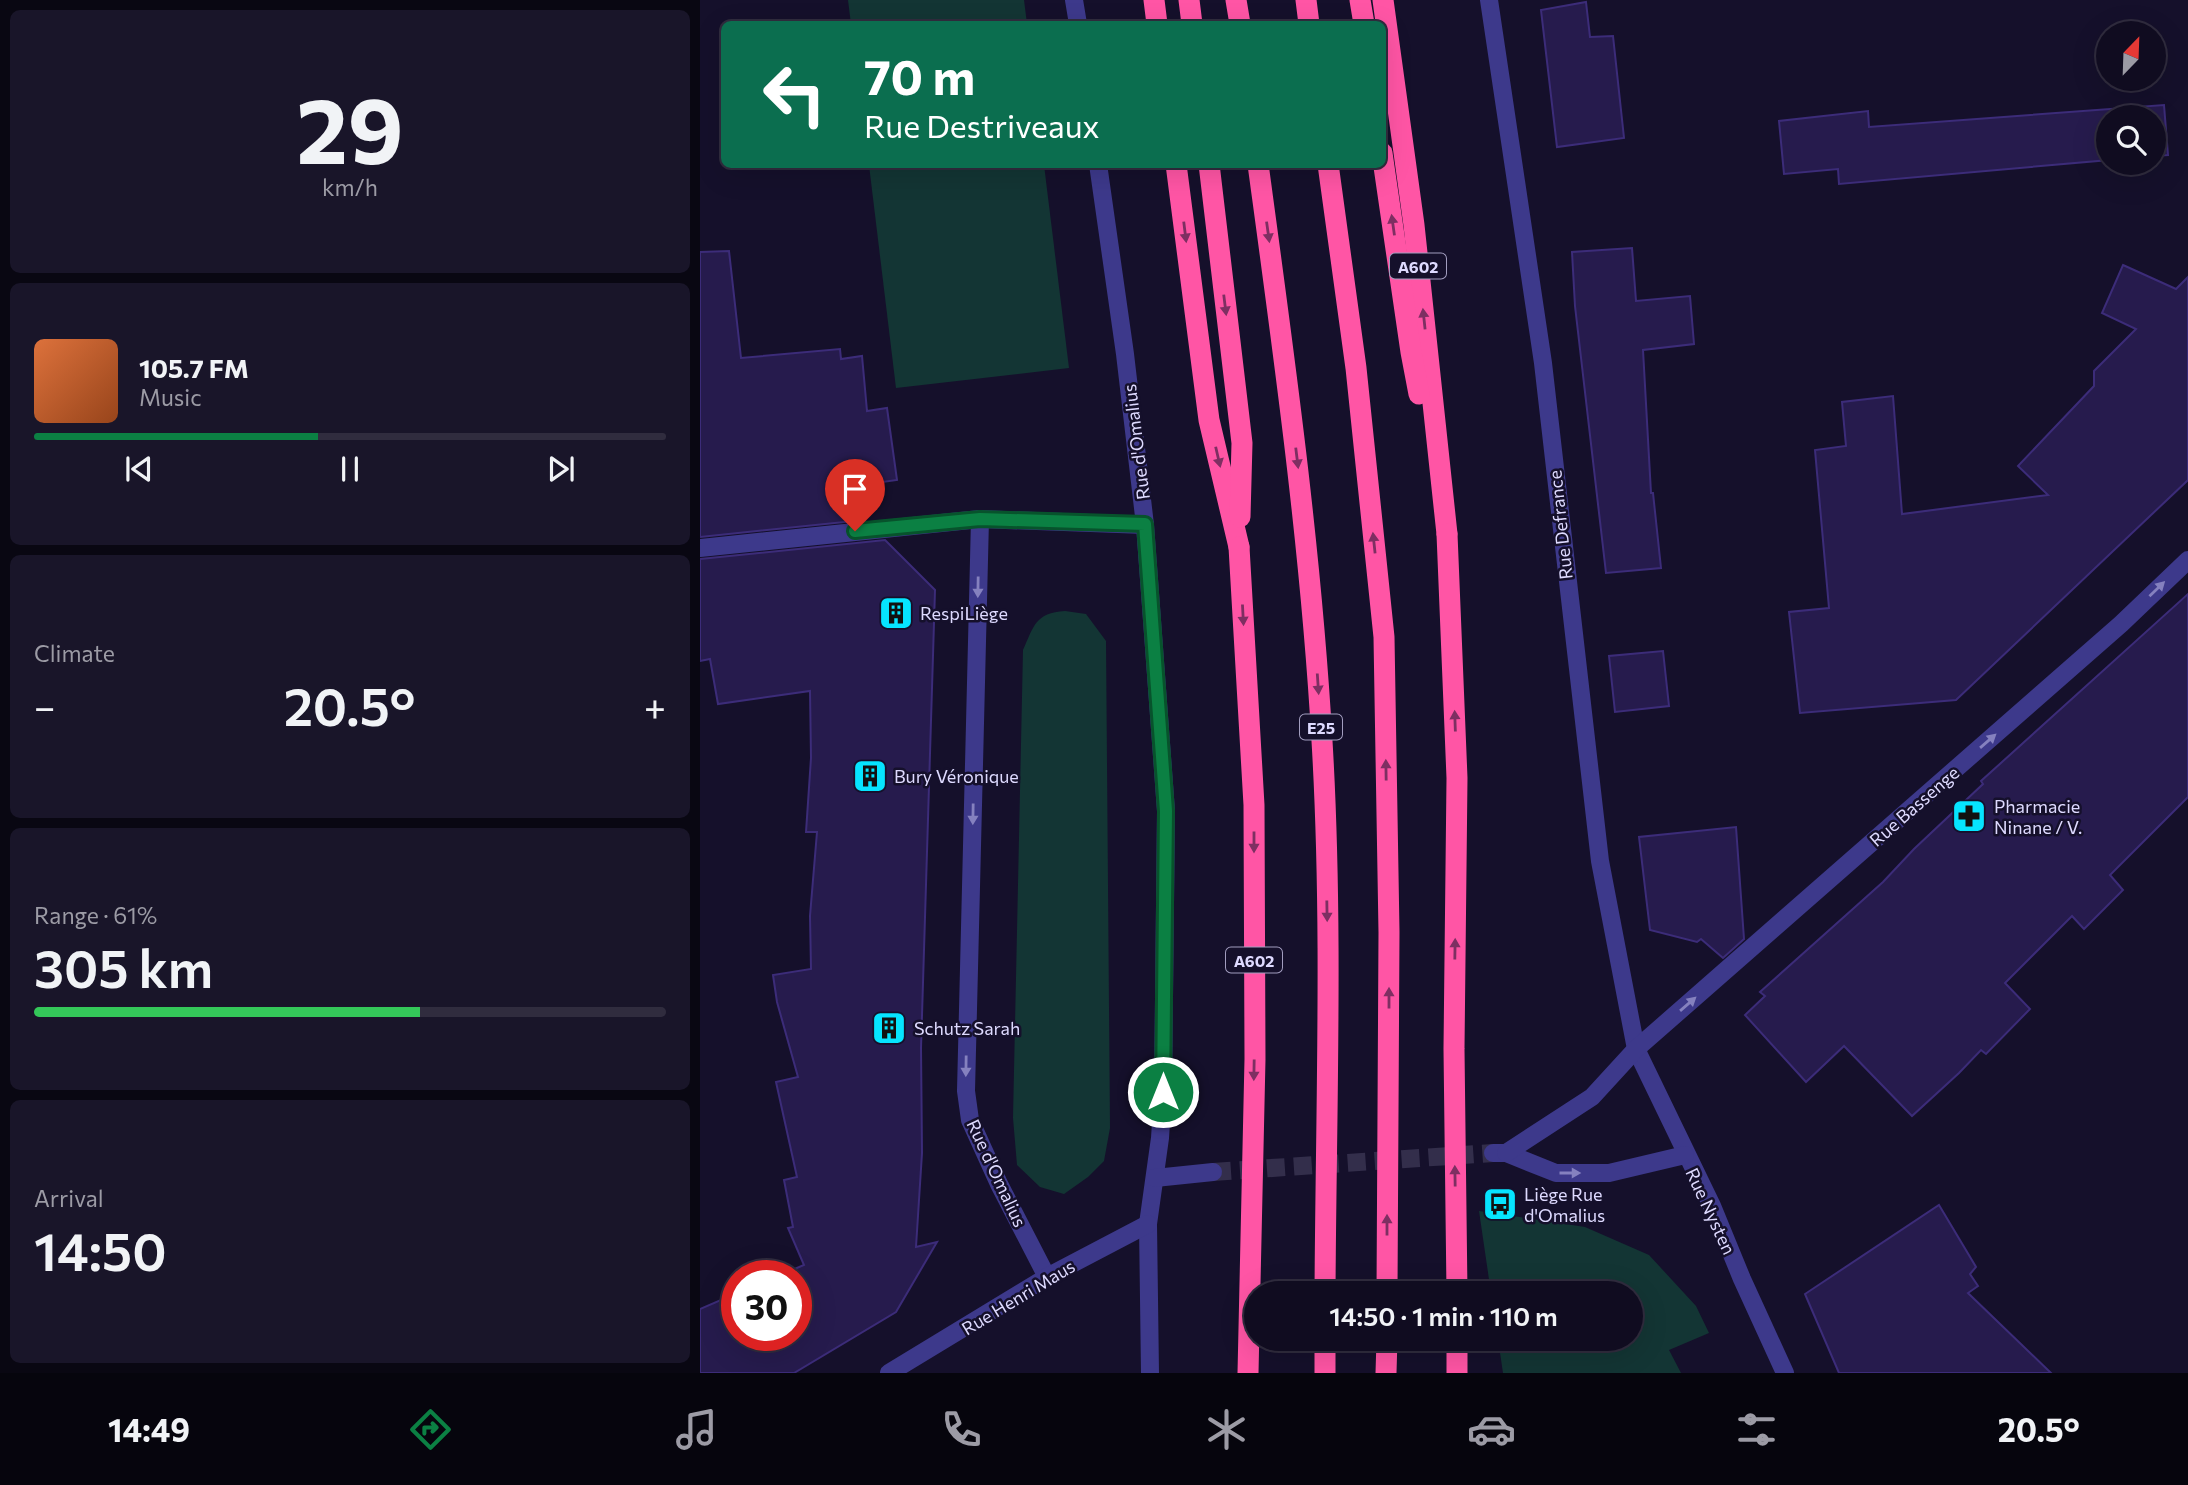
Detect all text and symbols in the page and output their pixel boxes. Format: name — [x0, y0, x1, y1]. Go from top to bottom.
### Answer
north arrow — [2096, 21, 2166, 91]
map controls — [2096, 21, 2166, 175]
text: 70 m — [864, 45, 975, 105]
icon: left — [749, 49, 840, 140]
text: 29 — [296, 71, 404, 183]
text: Rue Destriveaux — [864, 105, 1100, 145]
button: search — [2096, 105, 2166, 175]
text: km/h — [322, 173, 378, 201]
one-way arrow — [1387, 214, 1398, 236]
one-way arrow — [1180, 221, 1191, 243]
one-way arrow — [1262, 221, 1273, 243]
road number: A602 — [1390, 254, 1446, 278]
one-way arrow — [1220, 294, 1231, 316]
one-way arrow — [1418, 308, 1429, 330]
text: 105.7 FM — [139, 352, 249, 383]
text: Music — [139, 383, 202, 411]
street label: Rue d'Omalius — [1118, 383, 1154, 501]
one-way arrow — [1213, 446, 1224, 468]
one-way arrow — [1292, 447, 1303, 469]
icon: previous — [120, 450, 158, 488]
icon: pause — [331, 450, 369, 488]
icon: next — [542, 450, 580, 488]
pin — [825, 459, 885, 531]
street label: Rue Defrance — [1543, 469, 1577, 581]
icon: arrive — [836, 470, 874, 508]
one-way arrow — [1368, 532, 1379, 554]
one-way arrow — [973, 576, 984, 598]
one-way arrow — [2148, 582, 2165, 598]
building icon: RespiLiège — [877, 594, 915, 632]
place label: RespiLiège — [920, 602, 1008, 624]
one-way arrow — [1238, 604, 1249, 626]
text: Climate — [34, 639, 115, 667]
text: 20.5° — [284, 673, 415, 737]
one-way arrow — [1313, 673, 1324, 695]
text: − — [34, 682, 56, 729]
text: + — [644, 682, 666, 729]
one-way arrow — [1449, 710, 1460, 732]
road number: E25 — [1300, 714, 1342, 740]
one-way arrow — [1979, 734, 1996, 749]
building icon: Bury Véronique — [851, 757, 889, 795]
one-way arrow — [1380, 759, 1392, 781]
street label: Rue Bassenge — [1865, 761, 1963, 851]
place label: Bury Véronique — [894, 765, 1019, 787]
place label: Pharmacie Ninane / V. — [1994, 795, 2082, 838]
pharmacy icon: Pharmacie Ninane / V. — [1950, 797, 1988, 835]
one-way arrow — [967, 804, 978, 826]
one-way arrow — [1248, 832, 1260, 854]
text: Range · 61% — [34, 901, 157, 929]
one-way arrow — [1322, 901, 1333, 923]
text: 305 km — [34, 935, 213, 999]
one-way arrow — [1449, 937, 1461, 959]
road number: A602 — [1226, 948, 1282, 972]
one-way arrow — [1383, 986, 1395, 1008]
one-way arrow — [1679, 997, 1696, 1012]
building icon: Schutz Sarah — [870, 1009, 908, 1047]
place label: Schutz Sarah — [914, 1017, 1020, 1039]
one-way arrow — [960, 1055, 972, 1077]
position arrow — [1126, 1055, 1200, 1129]
one-way arrow — [1249, 1059, 1260, 1081]
street label: Rue d'Omalius — [962, 1116, 1032, 1230]
street label: Rue Nysten — [1681, 1164, 1741, 1258]
one-way arrow — [1450, 1165, 1461, 1187]
one-way arrow — [1560, 1167, 1582, 1179]
place label: Liège Rue d'Omalius — [1524, 1183, 1605, 1226]
text: Arrival — [34, 1184, 104, 1212]
bus stop icon: Liège Rue d'Omalius — [1481, 1185, 1519, 1223]
one-way arrow — [1381, 1214, 1393, 1236]
text: 14:50 — [34, 1218, 167, 1282]
street label: Rue Henri Maus — [957, 1255, 1079, 1339]
speed limit sign: 30 — [721, 1260, 812, 1351]
text: 14:50 · 1 min · 110 m — [1329, 1300, 1558, 1331]
icon: directions — [406, 1405, 455, 1454]
icon: music — [672, 1405, 721, 1454]
icon: phone — [937, 1405, 986, 1454]
icon: climate — [1202, 1405, 1251, 1454]
icon: car — [1467, 1405, 1516, 1454]
icon: filters — [1732, 1405, 1781, 1454]
text: 14:49 — [108, 1409, 190, 1449]
text: 20.5° — [1998, 1409, 2080, 1449]

